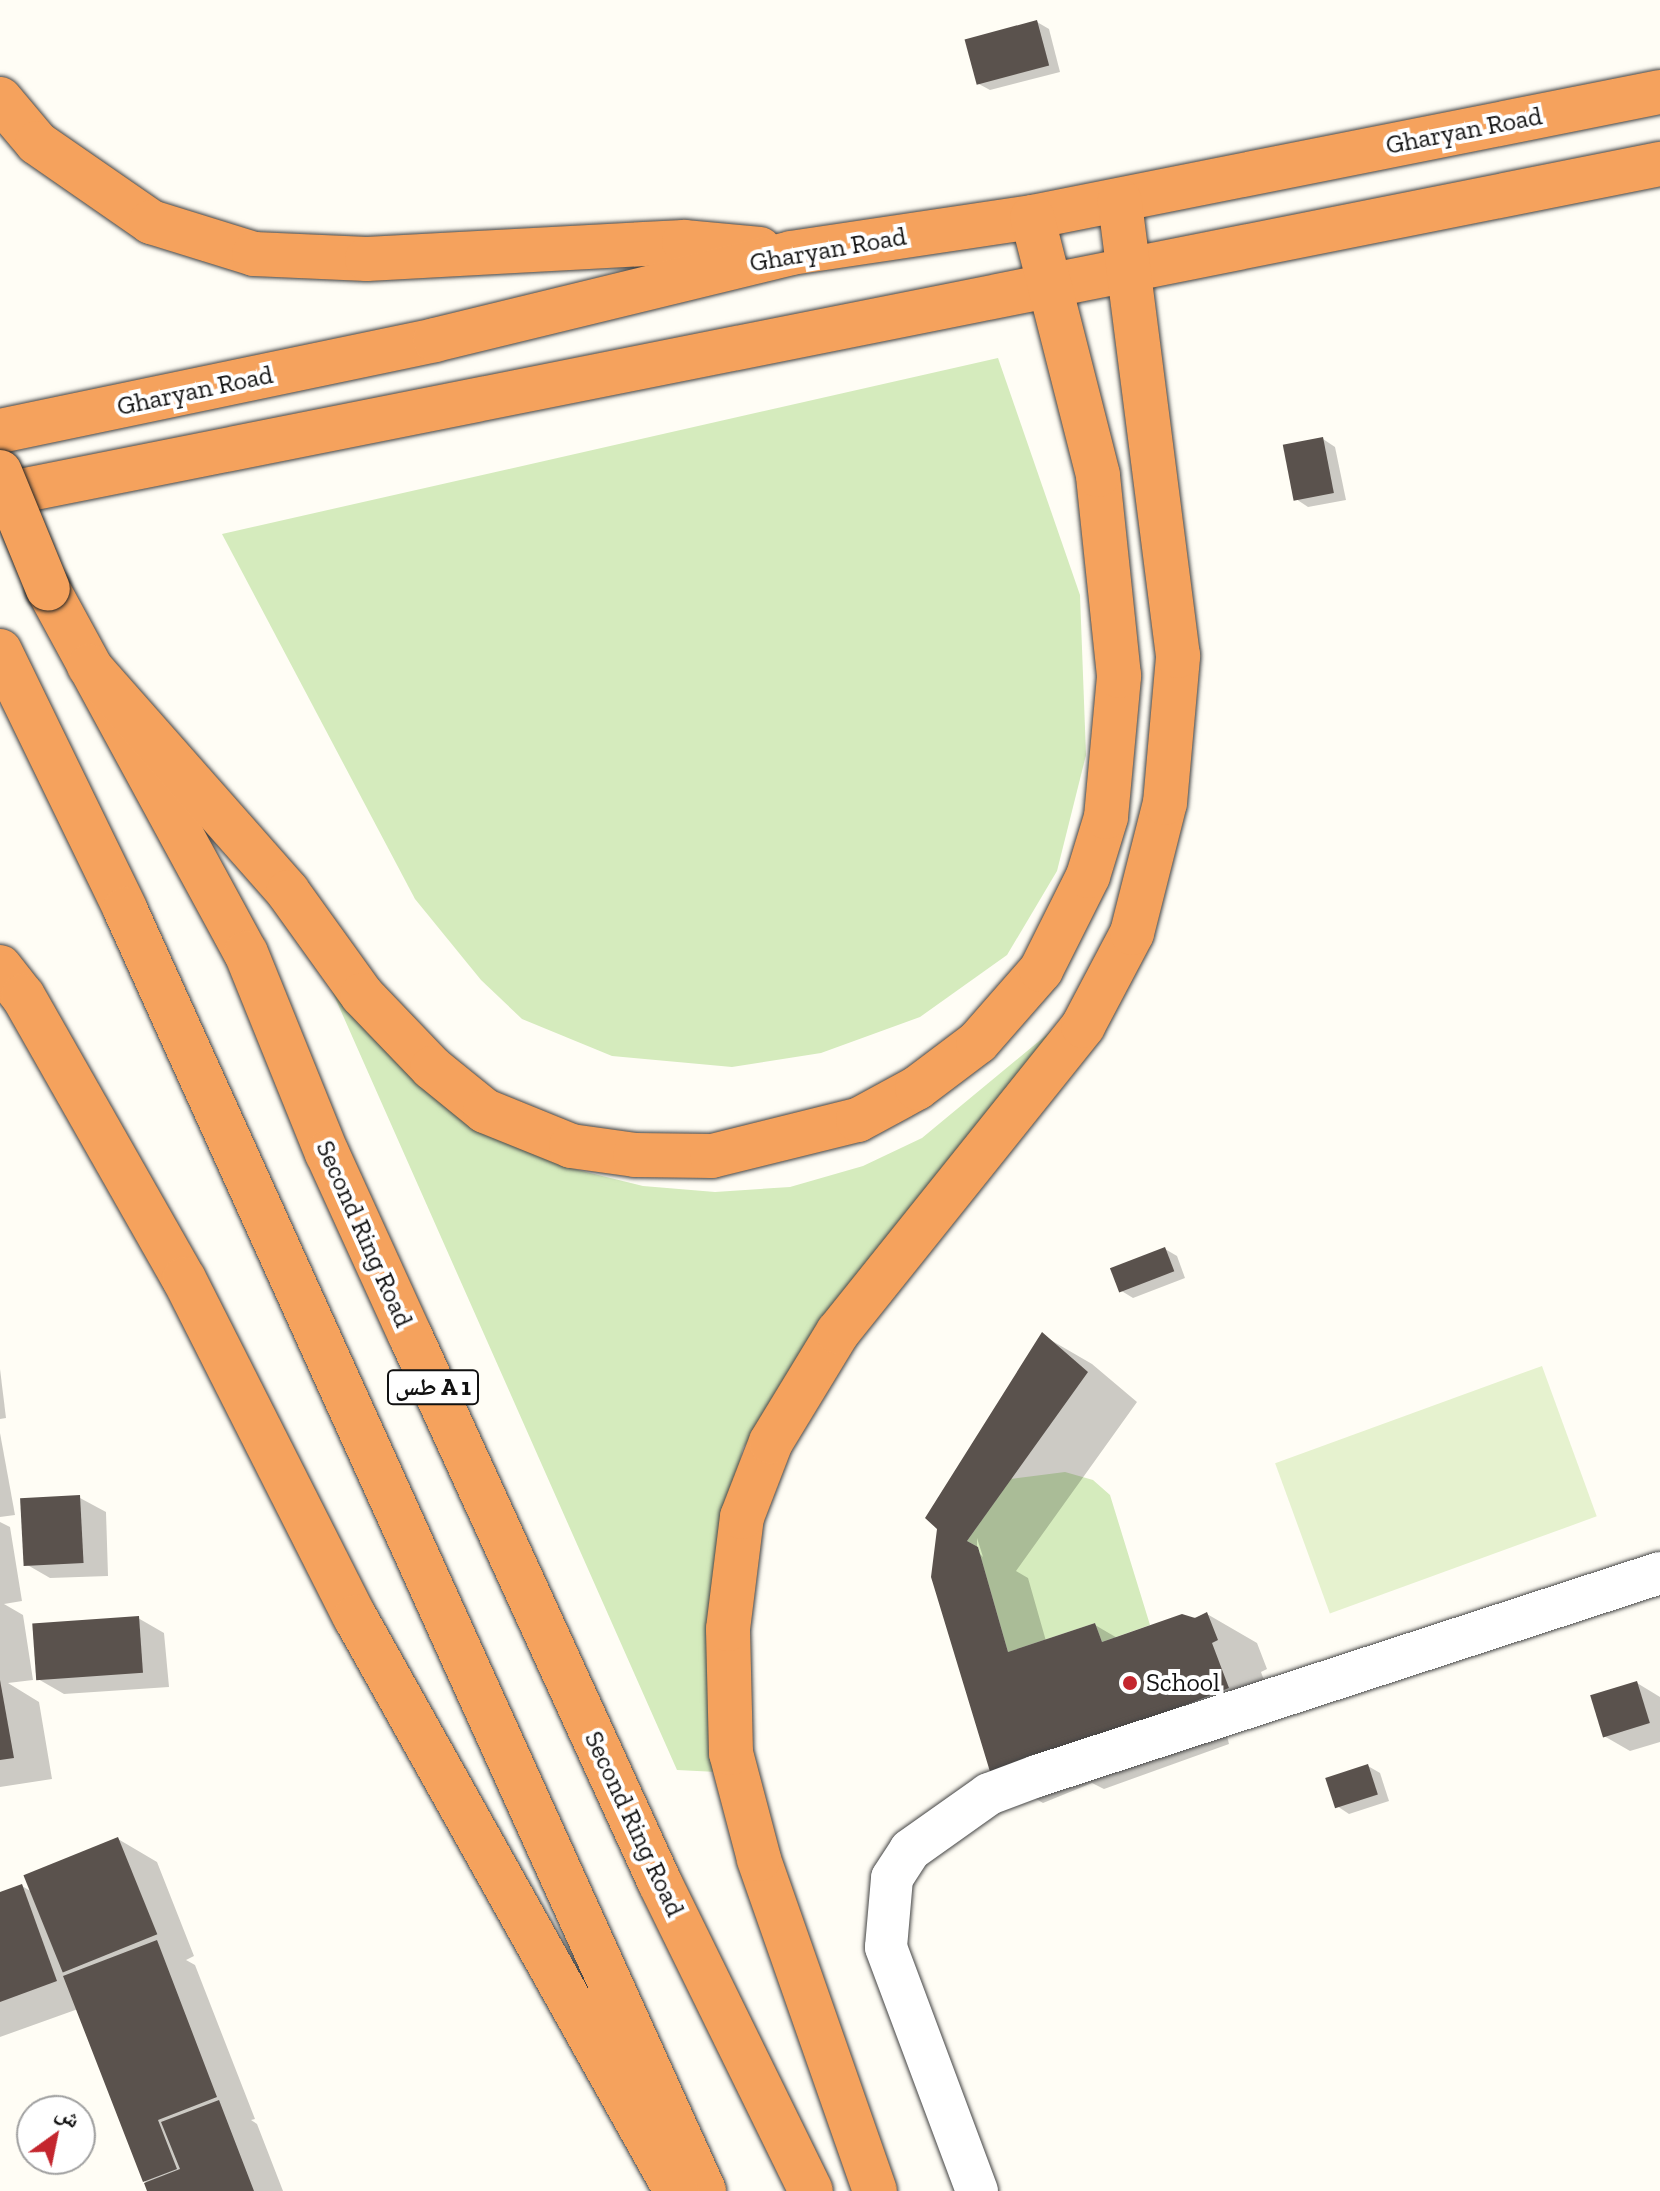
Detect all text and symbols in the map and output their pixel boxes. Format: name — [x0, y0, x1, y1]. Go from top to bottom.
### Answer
street label: Gharyan Road — [1383, 101, 1545, 161]
street label: Gharyan Road — [747, 221, 909, 279]
street label: Gharyan Road — [114, 359, 276, 423]
street label: Second Ring Road — [309, 1136, 419, 1332]
road number: طس A 1 — [385, 1367, 481, 1407]
place label: School — [1146, 1667, 1220, 1699]
marker: School — [1121, 1674, 1139, 1692]
street label: Second Ring Road — [577, 1726, 691, 1922]
north arrow — [16, 2095, 96, 2175]
text: ش — [51, 2098, 85, 2134]

